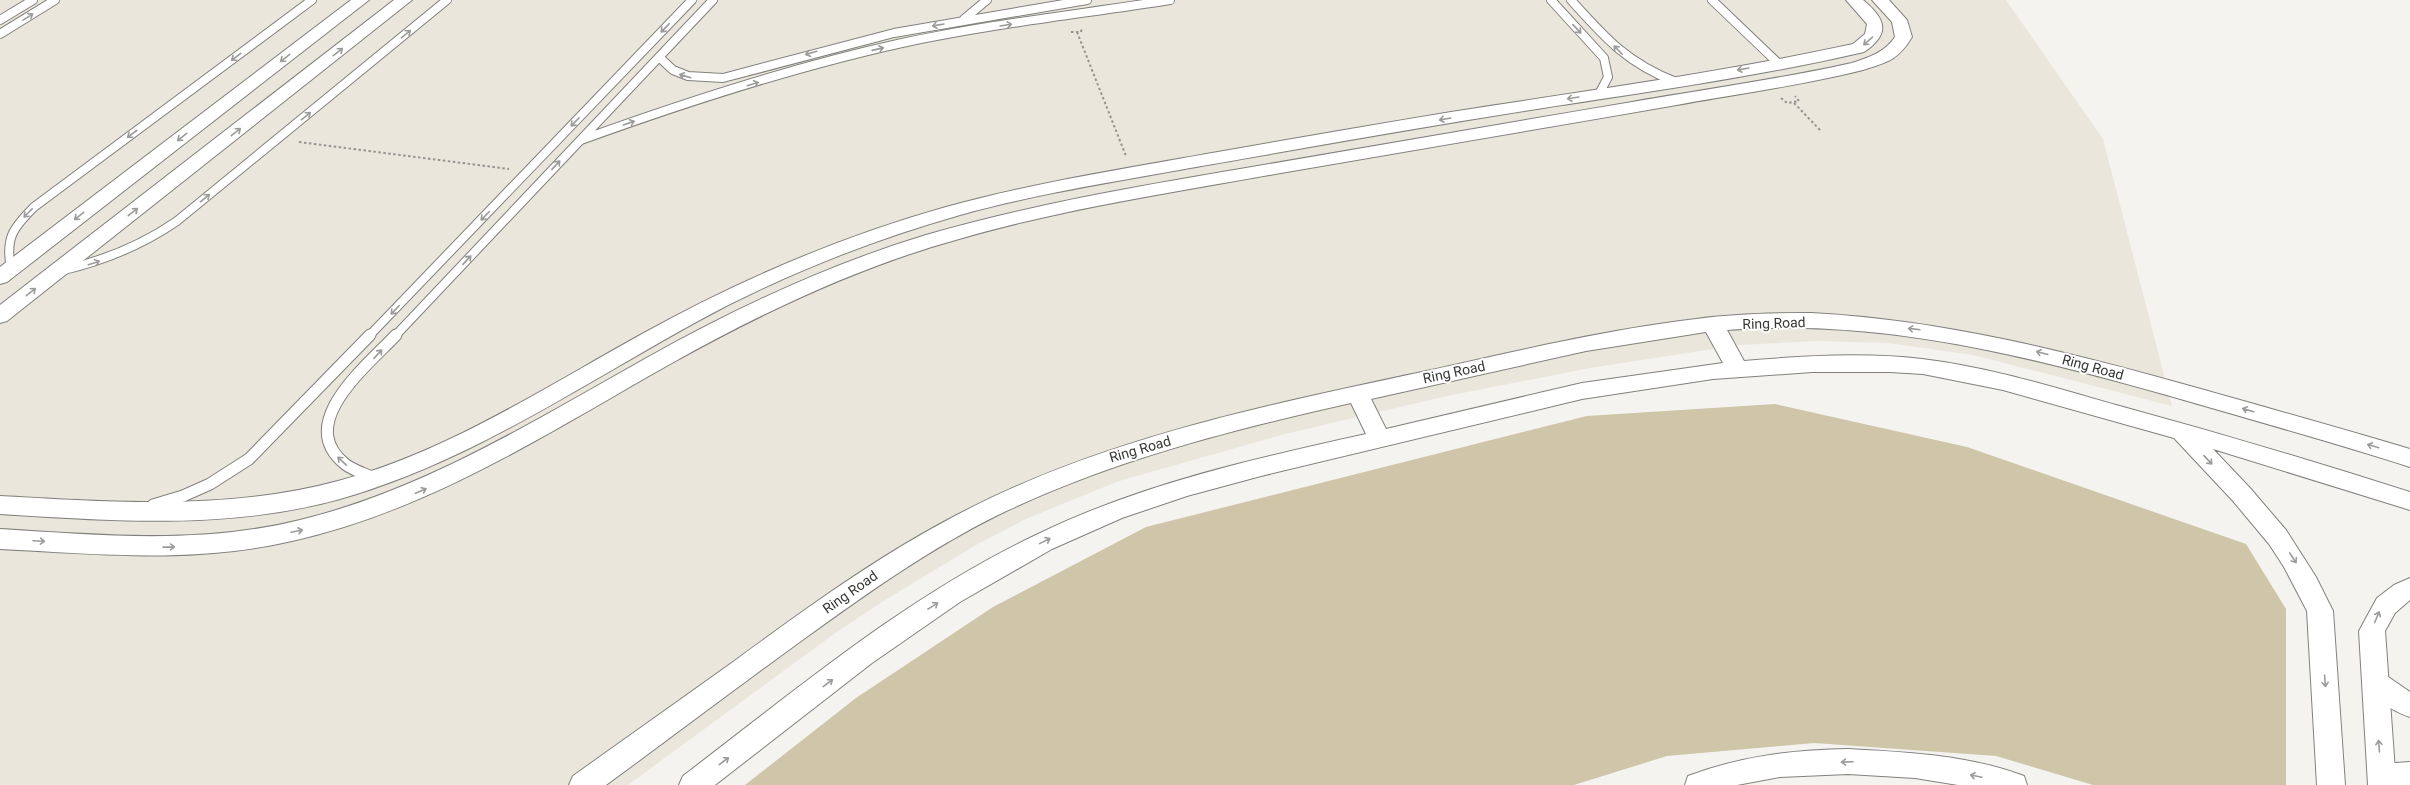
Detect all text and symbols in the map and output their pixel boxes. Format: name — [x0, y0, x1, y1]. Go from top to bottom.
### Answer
one-way arrow — [22, 13, 33, 21]
one-way arrow — [932, 21, 945, 29]
one-way arrow — [999, 21, 1012, 29]
one-way arrow — [660, 23, 670, 33]
one-way arrow — [1572, 24, 1582, 34]
one-way arrow — [401, 29, 412, 38]
one-way arrow — [1863, 36, 1873, 45]
one-way arrow — [871, 44, 884, 52]
one-way arrow — [1613, 45, 1623, 55]
one-way arrow — [332, 47, 343, 56]
one-way arrow — [805, 50, 818, 57]
one-way arrow — [231, 53, 242, 61]
one-way arrow — [280, 54, 291, 62]
one-way arrow — [1737, 66, 1750, 74]
one-way arrow — [679, 72, 692, 79]
one-way arrow — [746, 80, 759, 87]
one-way arrow — [1567, 95, 1580, 103]
one-way arrow — [300, 112, 311, 120]
one-way arrow — [1439, 115, 1452, 123]
one-way arrow — [570, 117, 580, 127]
one-way arrow — [622, 119, 635, 126]
one-way arrow — [230, 127, 241, 136]
one-way arrow — [126, 130, 137, 138]
one-way arrow — [177, 133, 188, 141]
one-way arrow — [551, 160, 561, 170]
one-way arrow — [200, 194, 211, 203]
one-way arrow — [23, 208, 33, 218]
one-way arrow — [128, 208, 139, 216]
one-way arrow — [480, 211, 490, 221]
one-way arrow — [74, 212, 85, 221]
one-way arrow — [462, 255, 472, 265]
one-way arrow — [87, 259, 100, 266]
one-way arrow — [25, 288, 36, 296]
one-way arrow — [390, 305, 400, 315]
street label: Ring Road — [1742, 314, 1806, 332]
one-way arrow — [1908, 325, 1921, 333]
one-way arrow — [2035, 349, 2048, 356]
one-way arrow — [373, 350, 382, 360]
street label: Ring Road — [2060, 351, 2126, 383]
street label: Ring Road — [1421, 358, 1487, 386]
one-way arrow — [2241, 406, 2254, 414]
street label: Ring Road — [1107, 433, 1173, 465]
one-way arrow — [2366, 442, 2379, 449]
one-way arrow — [2204, 455, 2213, 465]
one-way arrow — [337, 456, 347, 465]
one-way arrow — [415, 486, 427, 494]
one-way arrow — [291, 526, 304, 534]
one-way arrow — [1039, 537, 1051, 544]
one-way arrow — [32, 538, 45, 545]
one-way arrow — [162, 543, 175, 551]
one-way arrow — [2289, 552, 2297, 563]
street label: Ring Road — [820, 567, 880, 617]
one-way arrow — [927, 602, 938, 610]
one-way arrow — [2374, 612, 2382, 624]
one-way arrow — [2321, 674, 2328, 687]
one-way arrow — [822, 679, 833, 687]
one-way arrow — [2376, 740, 2383, 753]
one-way arrow — [719, 757, 730, 766]
one-way arrow — [1841, 758, 1854, 766]
one-way arrow — [1970, 771, 1983, 779]

